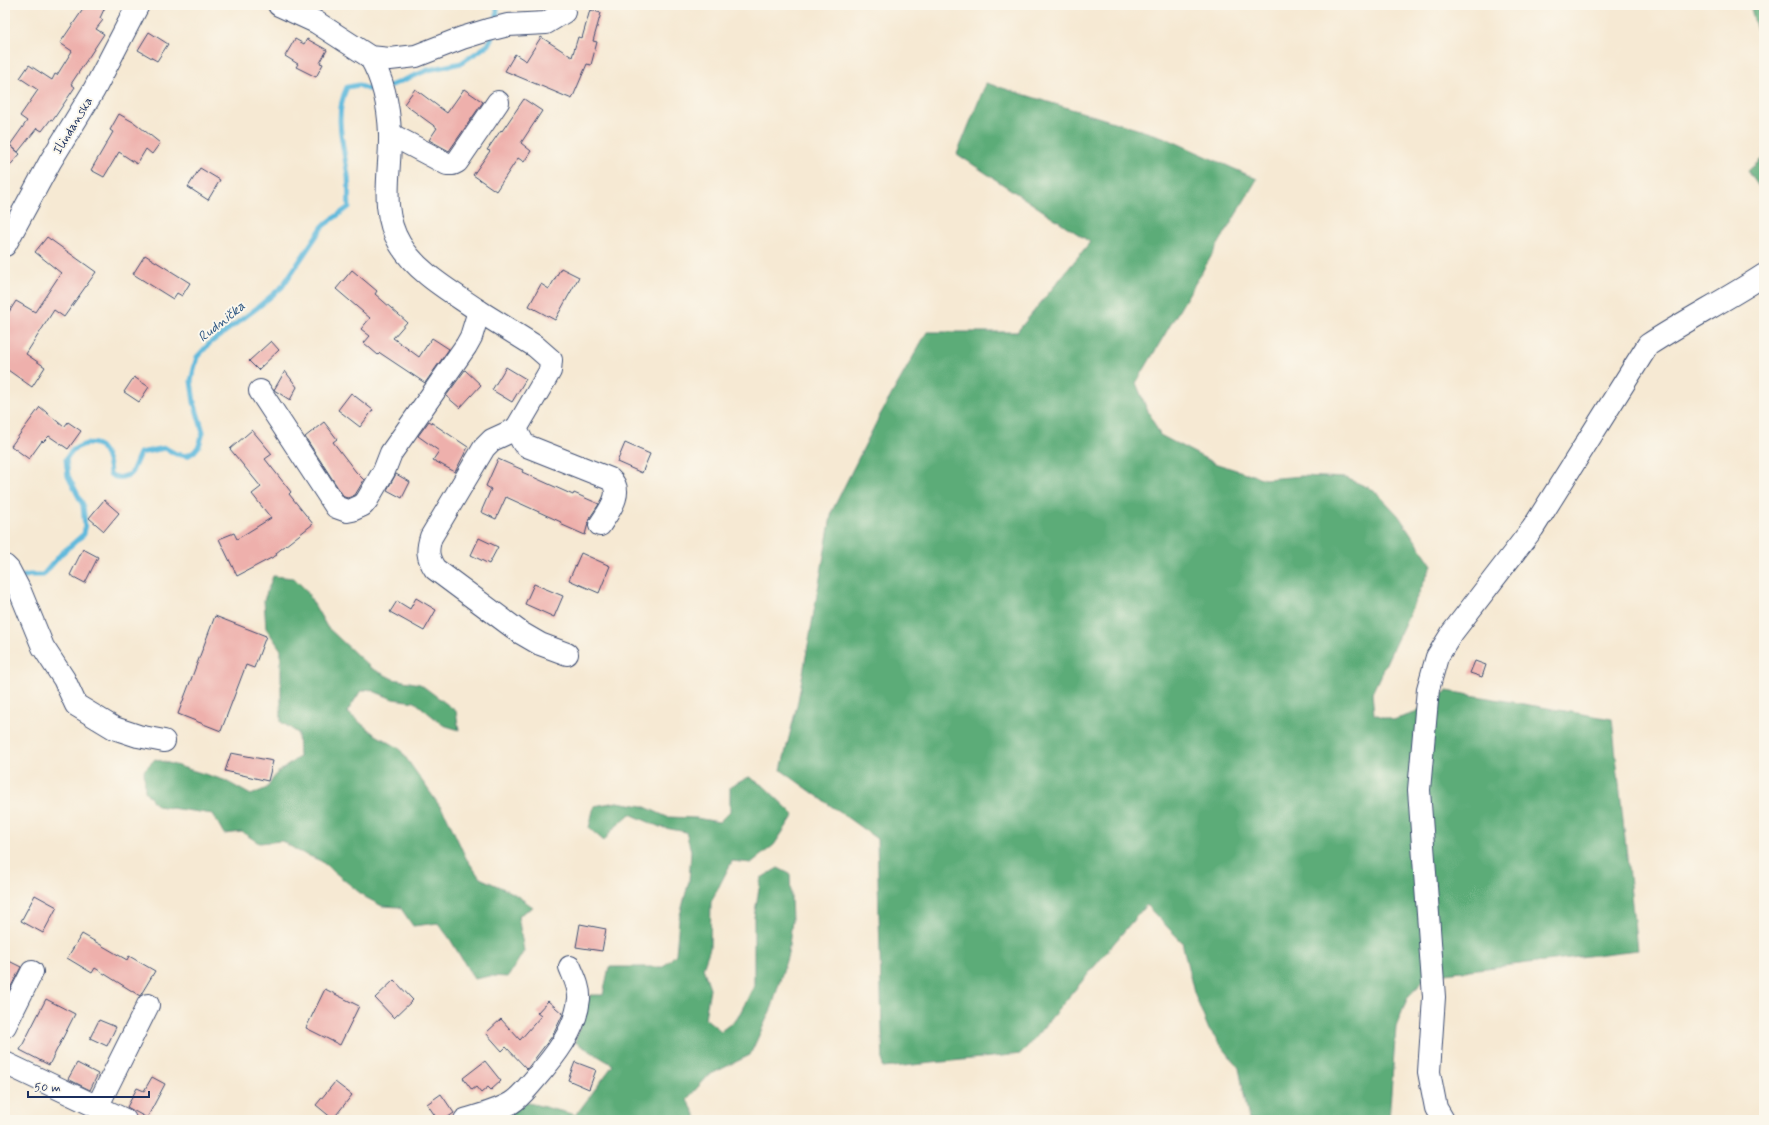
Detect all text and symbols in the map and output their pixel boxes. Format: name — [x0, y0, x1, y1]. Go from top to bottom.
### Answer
street label: Ilindanska — [50, 94, 97, 158]
water label: Rudnička — [194, 297, 249, 346]
scale bar — [28, 1073, 149, 1099]
text: 50 m — [34, 1080, 61, 1096]

